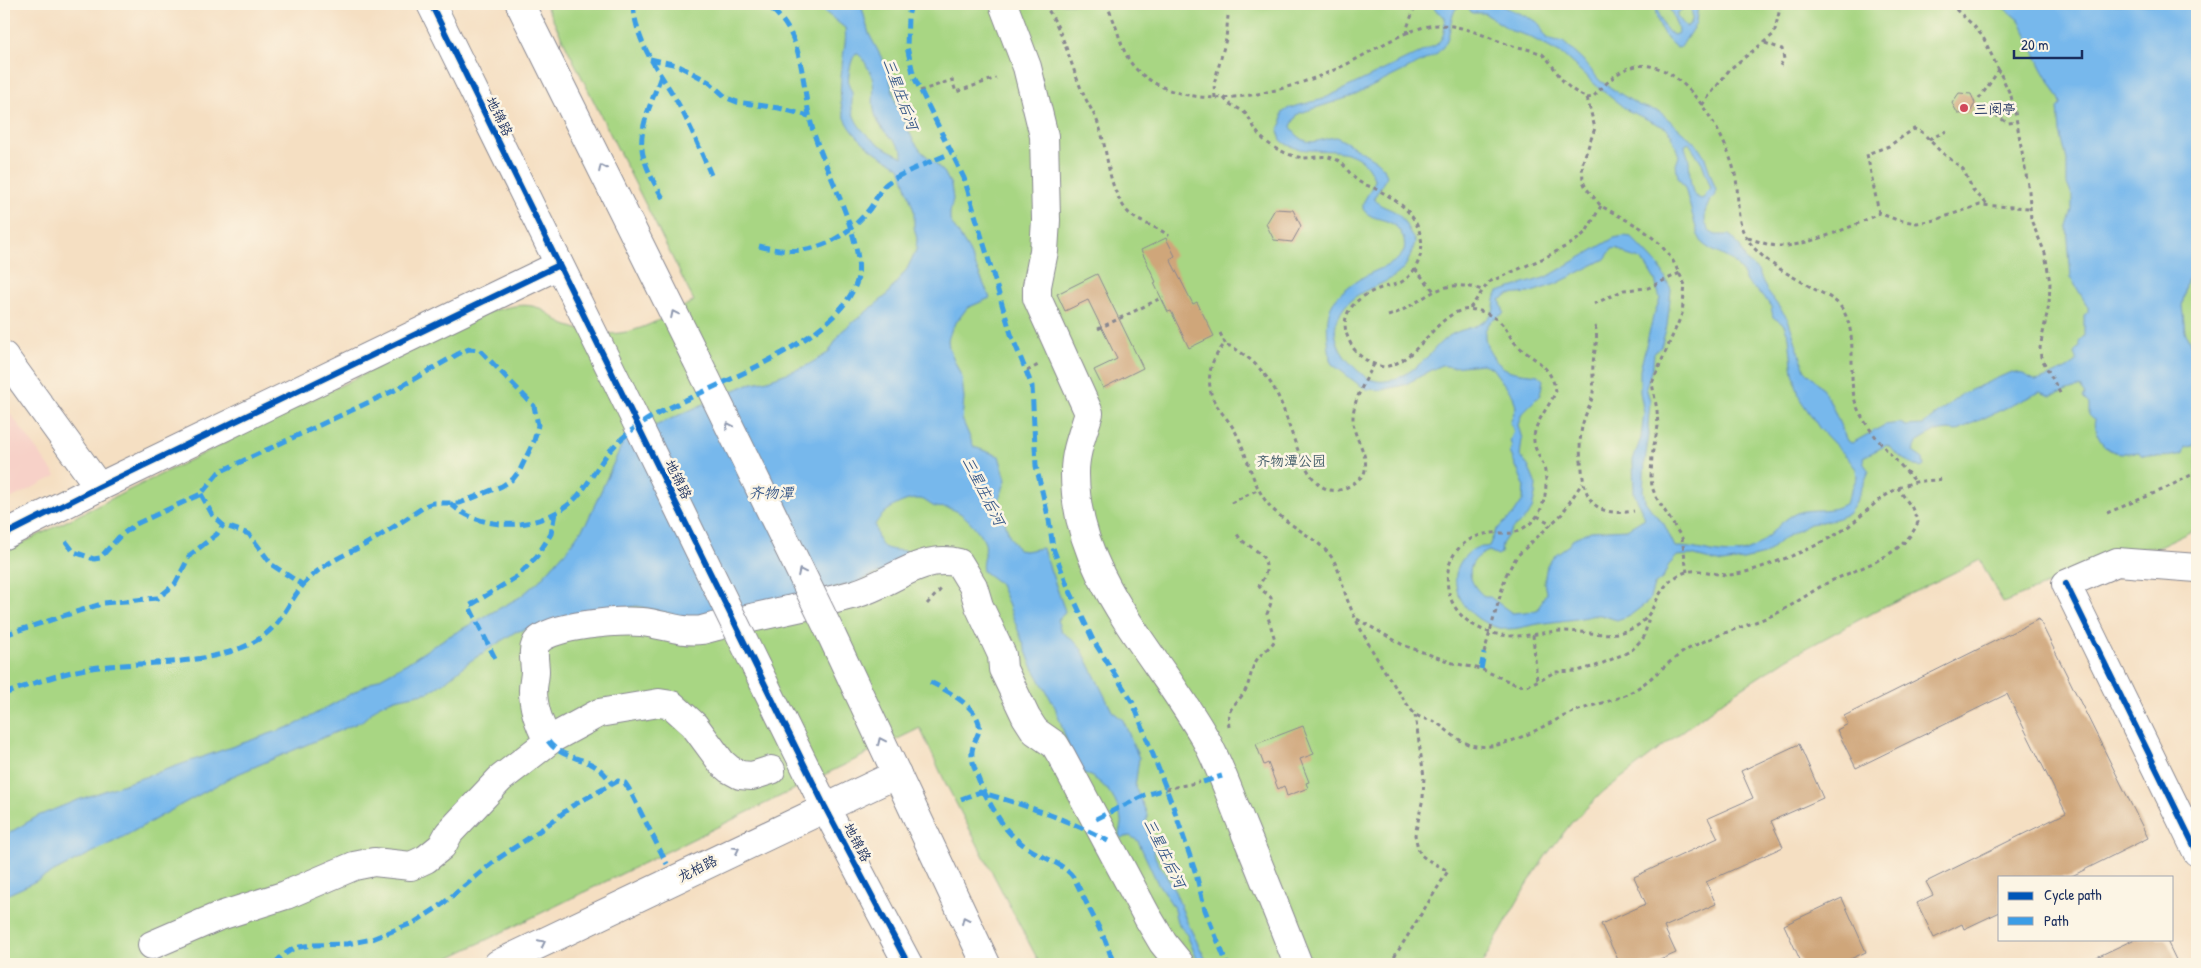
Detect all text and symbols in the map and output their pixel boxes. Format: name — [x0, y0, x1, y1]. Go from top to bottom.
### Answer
scale bar — [2014, 28, 2081, 60]
text: 20 m — [2021, 34, 2048, 55]
water label: 三星庄后河 — [878, 55, 925, 136]
street label: 地锦路 — [482, 93, 518, 139]
place label: 三阅亭 — [1974, 99, 2016, 118]
marker: 三阅亭 — [1958, 102, 1970, 114]
one-way arrow — [598, 165, 608, 174]
one-way arrow — [670, 310, 680, 319]
one-way arrow — [725, 422, 735, 431]
park label: 齐物潭公园 — [1256, 451, 1326, 470]
water label: 三星庄后河 — [958, 453, 1012, 532]
street label: 地锦路 — [661, 456, 697, 502]
water label: 齐物潭 — [748, 482, 795, 503]
one-way arrow — [796, 568, 807, 577]
one-way arrow — [877, 737, 888, 746]
water label: 三星庄后河 — [1139, 815, 1192, 894]
street label: 地锦路 — [840, 819, 876, 865]
one-way arrow — [730, 846, 739, 856]
street label: 龙柏路 — [674, 850, 720, 886]
legend — [1998, 876, 2174, 940]
text: Cycle path — [2044, 884, 2102, 905]
text: Path — [2044, 910, 2069, 931]
one-way arrow — [961, 916, 971, 925]
one-way arrow — [537, 939, 546, 949]

